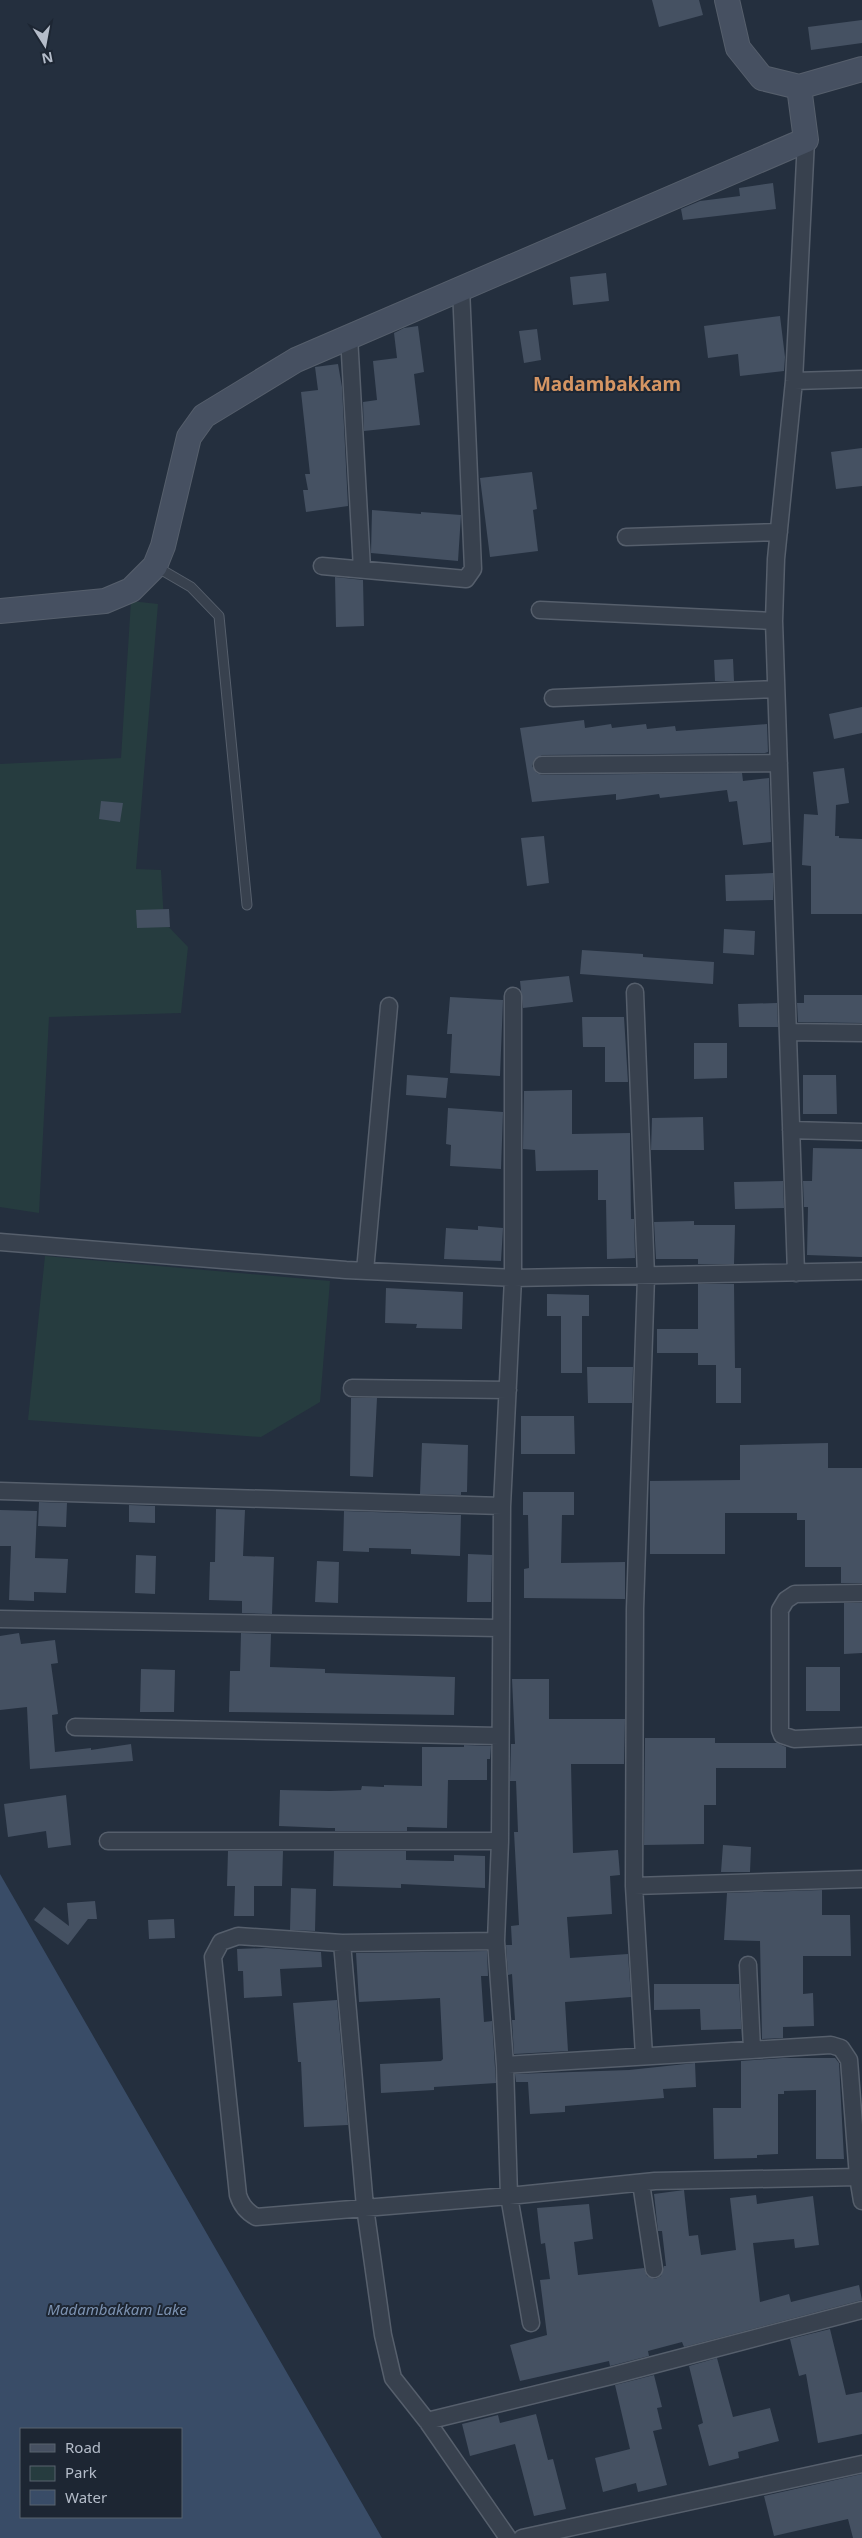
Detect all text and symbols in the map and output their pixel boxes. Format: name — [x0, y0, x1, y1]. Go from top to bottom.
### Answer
north arrow — [20, 20, 70, 70]
text: N — [40, 48, 55, 69]
district label: Madambakkam — [533, 371, 681, 397]
water label: Madambakkam Lake — [47, 2299, 187, 2319]
legend — [20, 2428, 182, 2518]
text: Road — [65, 2437, 101, 2457]
text: Park — [65, 2462, 97, 2482]
text: Water — [65, 2487, 107, 2507]

